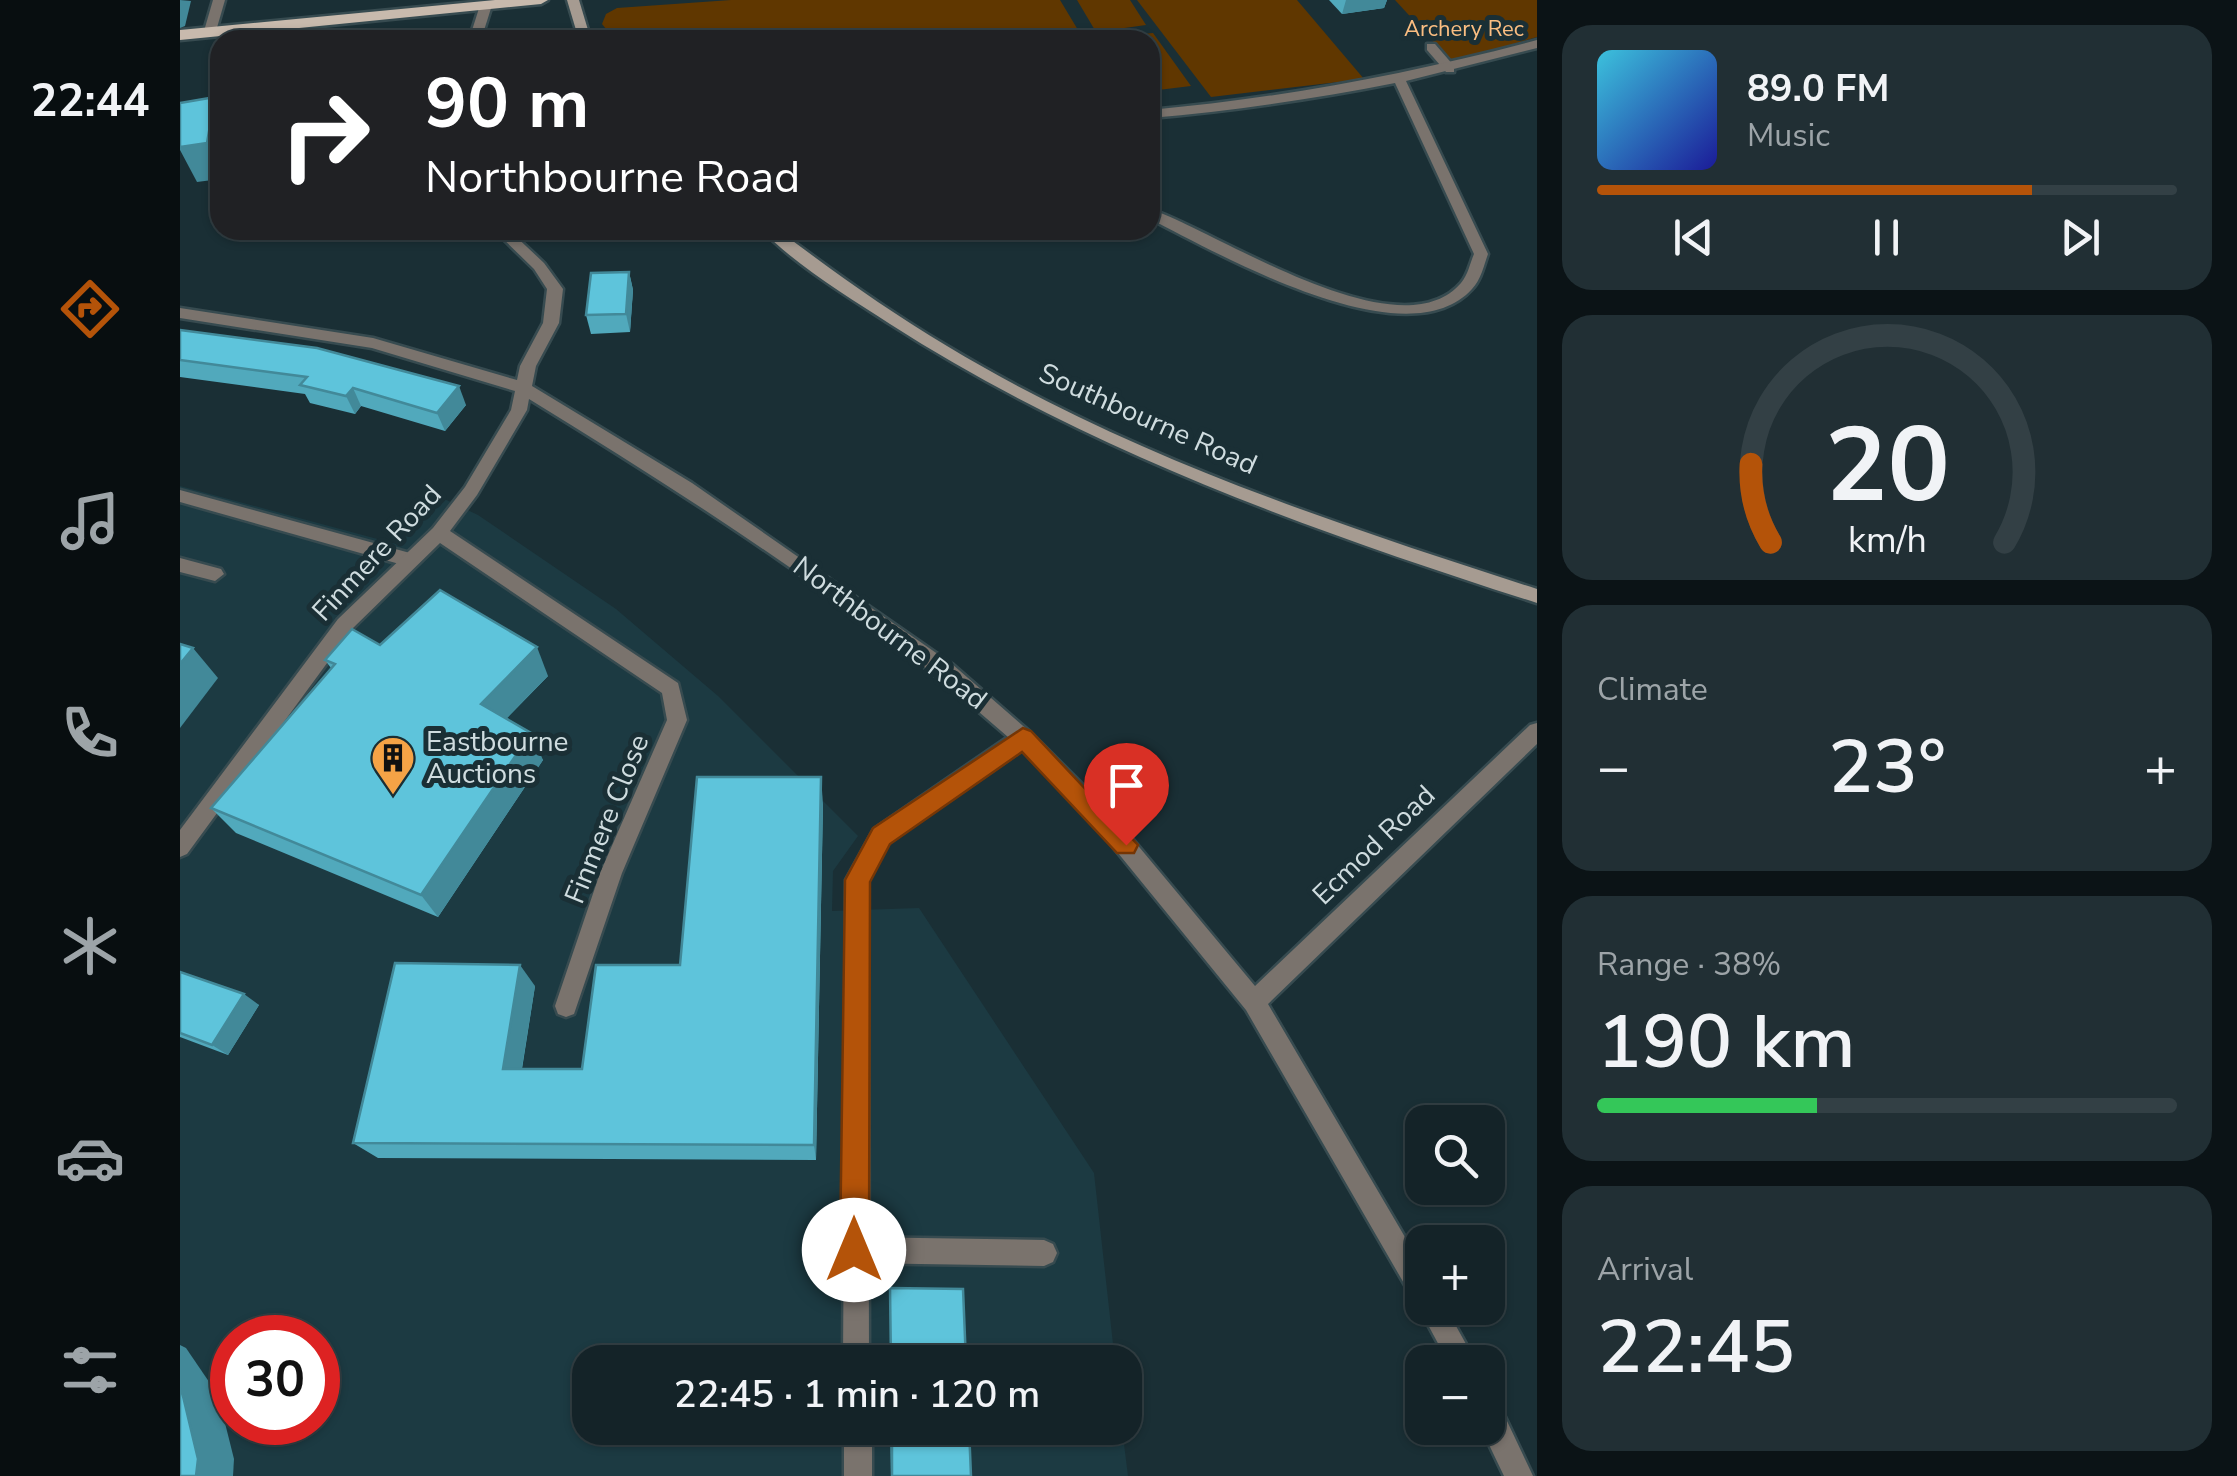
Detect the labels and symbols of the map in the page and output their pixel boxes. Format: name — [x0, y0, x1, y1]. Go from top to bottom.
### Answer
park label: Archery Rec — [1404, 14, 1524, 44]
street label: Southbourne Road — [1033, 354, 1263, 484]
street label: Finmere Road — [304, 477, 450, 629]
street label: Northbourne Road — [785, 548, 995, 718]
place label: Eastbourne Auctions — [426, 723, 569, 793]
street label: Finmere Close — [556, 729, 658, 909]
building icon: Eastbourne Auctions — [370, 735, 416, 796]
pin — [1084, 743, 1169, 846]
street label: Ecmod Road — [1304, 777, 1444, 913]
position arrow — [802, 1198, 906, 1302]
speed limit sign: 30 — [210, 1315, 340, 1445]

